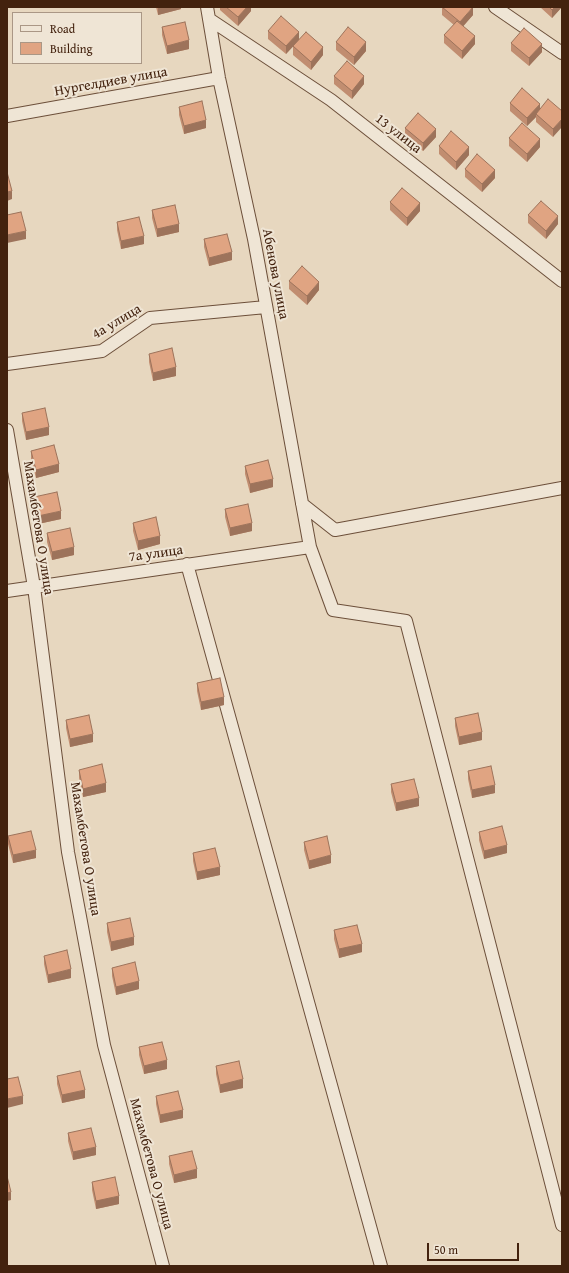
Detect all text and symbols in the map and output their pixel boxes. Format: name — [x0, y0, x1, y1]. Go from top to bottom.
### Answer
legend — [12, 12, 142, 64]
text: Road — [50, 20, 75, 37]
text: Building — [50, 40, 93, 57]
street label: Нургелдиев улица — [53, 64, 169, 100]
street label: 13 улица — [371, 111, 425, 157]
street label: Абенова улица — [258, 227, 292, 321]
street label: 4а улица — [89, 301, 145, 343]
street label: Махамбетова О улица — [19, 460, 57, 596]
street label: 7а улица — [128, 542, 184, 566]
street label: Махамбетова О улица — [66, 781, 104, 917]
street label: Махамбетова О улица — [125, 1097, 177, 1231]
scale bar — [429, 1235, 521, 1261]
text: 50 m — [434, 1241, 458, 1258]

